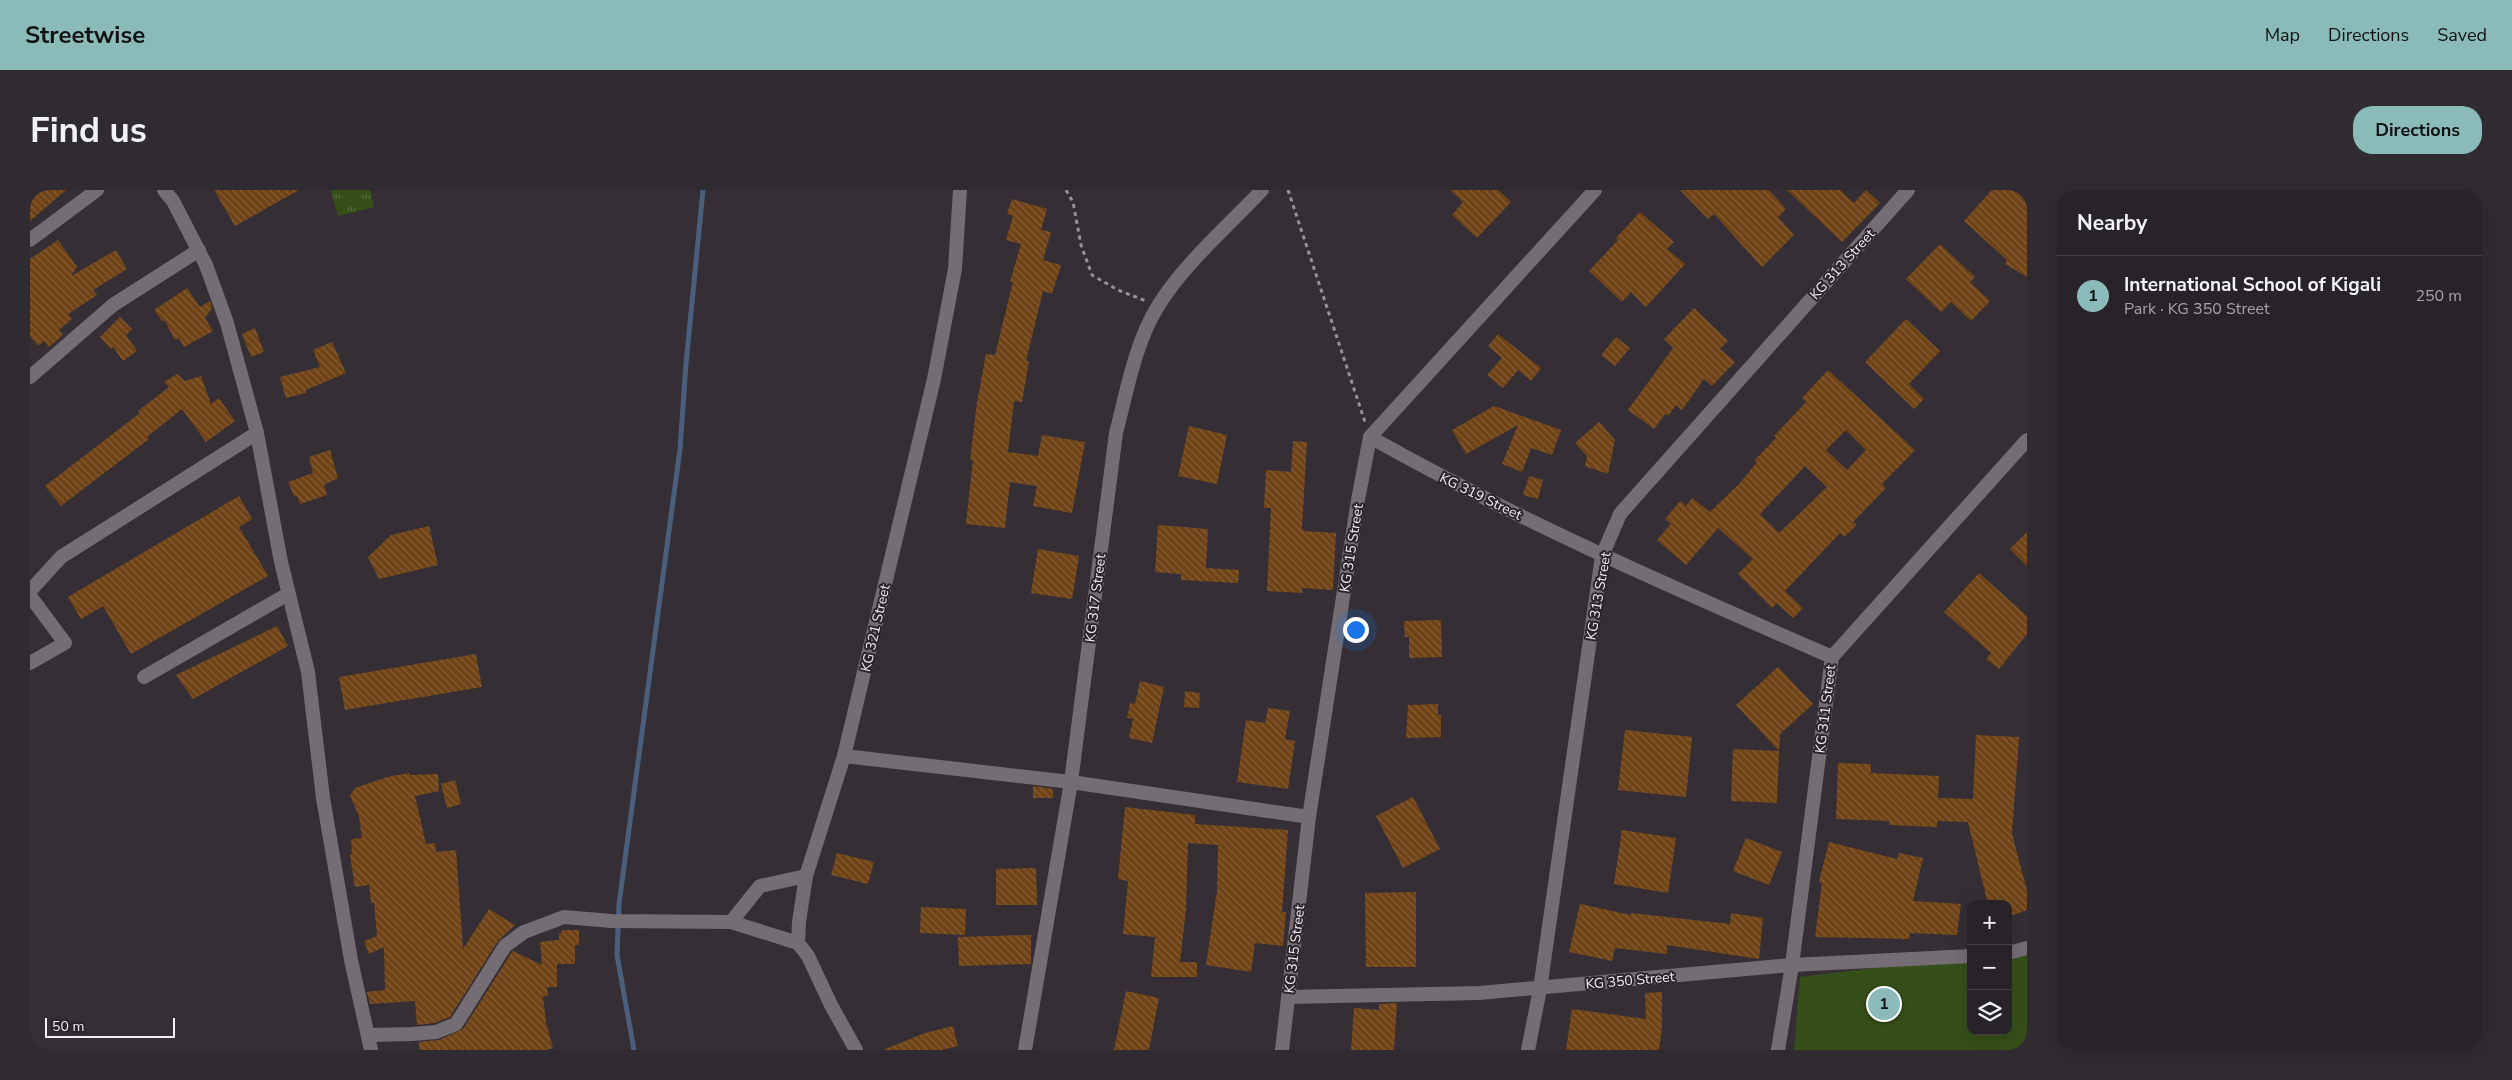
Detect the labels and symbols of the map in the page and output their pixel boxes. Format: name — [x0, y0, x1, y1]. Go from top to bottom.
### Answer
street label: KG 313 Street — [1805, 225, 1879, 304]
street label: KG 319 Street — [1437, 468, 1525, 525]
street label: KG 315 Street — [1335, 502, 1368, 594]
street label: KG 313 Street — [1581, 550, 1616, 642]
street label: KG 317 Street — [1081, 553, 1110, 643]
street label: KG 321 Street — [856, 582, 895, 674]
your location — [1343, 617, 1369, 643]
street label: KG 311 Street — [1811, 664, 1840, 754]
street label: KG 315 Street — [1280, 904, 1309, 994]
street label: KG 350 Street — [1585, 967, 1675, 994]
pin: 1 — [1868, 985, 1900, 1023]
scale bar — [45, 1015, 175, 1038]

